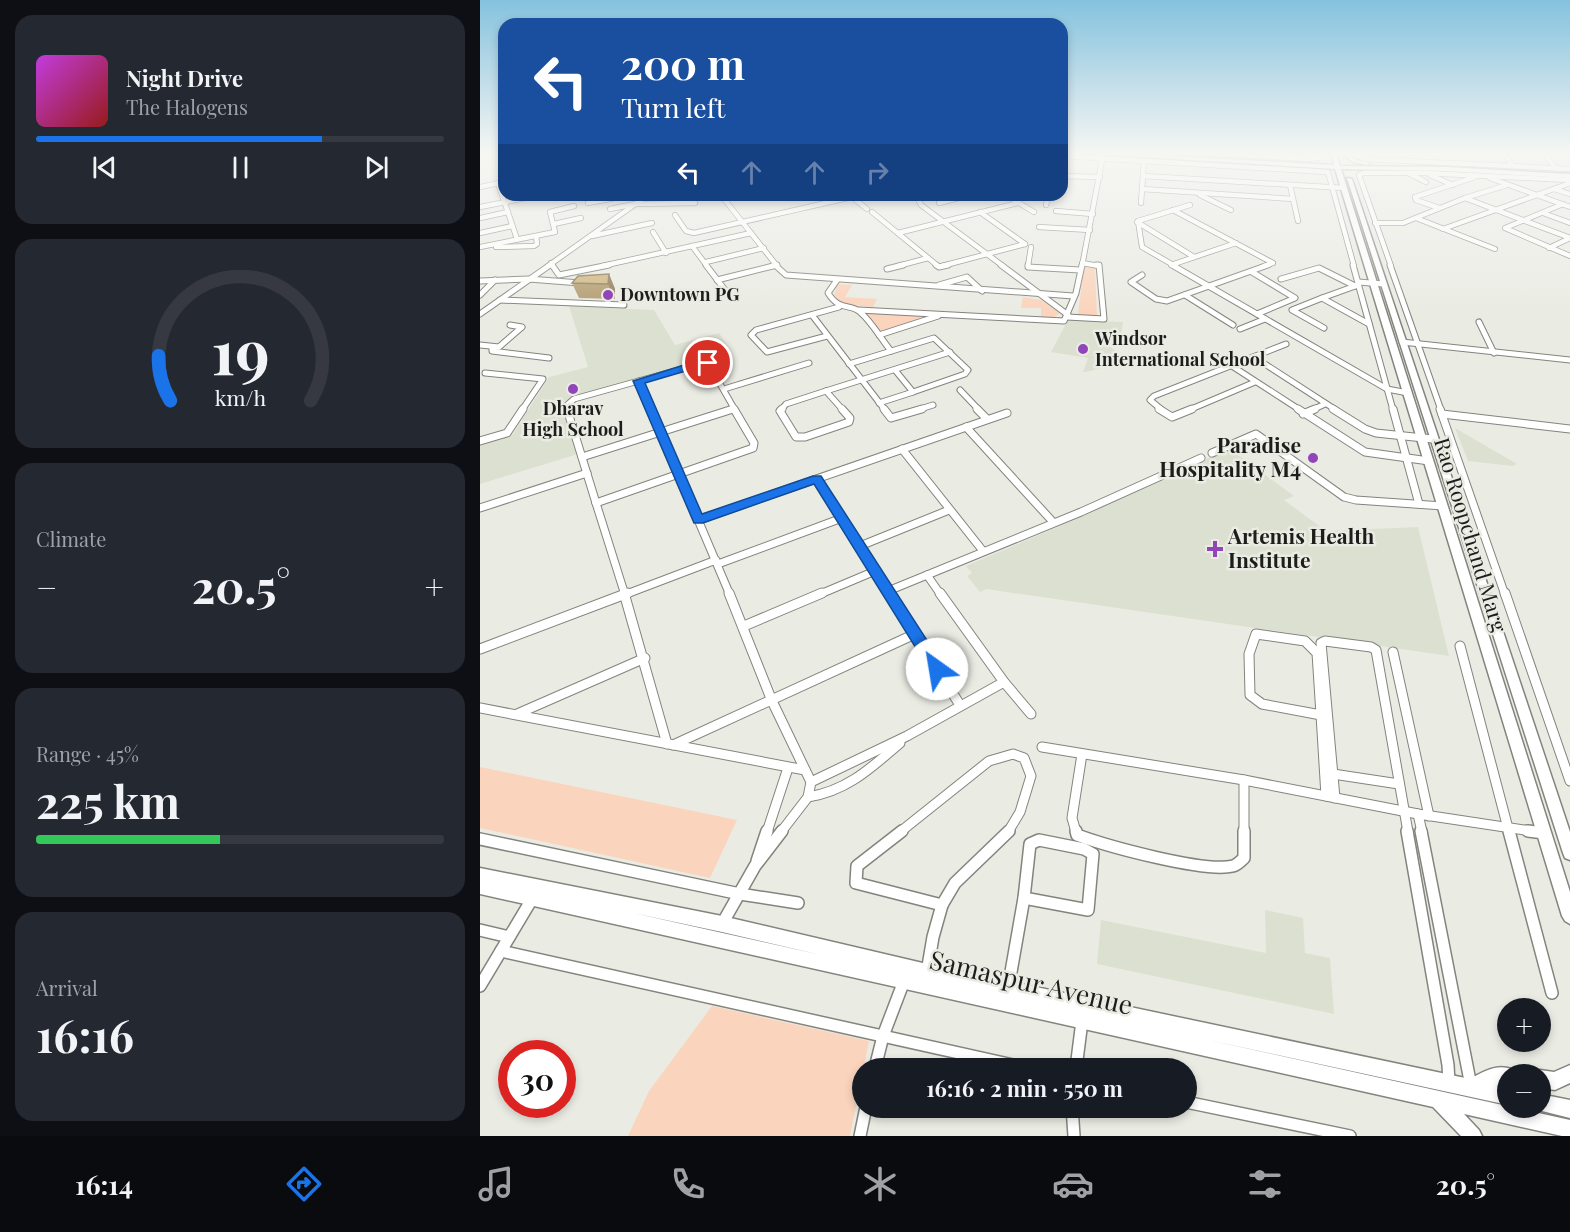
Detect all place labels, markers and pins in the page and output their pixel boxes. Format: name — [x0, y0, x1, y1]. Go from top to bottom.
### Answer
place label: Downtown PG — [620, 282, 740, 306]
marker: Downtown PG — [601, 288, 615, 302]
place label: Windsor International School — [1094, 326, 1266, 371]
pin — [682, 337, 733, 388]
marker: Windsor International School — [1076, 342, 1090, 356]
marker: Dharav High School — [566, 382, 580, 396]
place label: Dharav High School — [522, 396, 624, 441]
place label: Paradise Hospitality M4 — [1159, 430, 1301, 482]
marker: Paradise Hospitality M4 — [1306, 451, 1320, 465]
place label: Artemis Health Institute — [1227, 521, 1375, 573]
marker: Artemis Health Institute — [1206, 540, 1224, 558]

